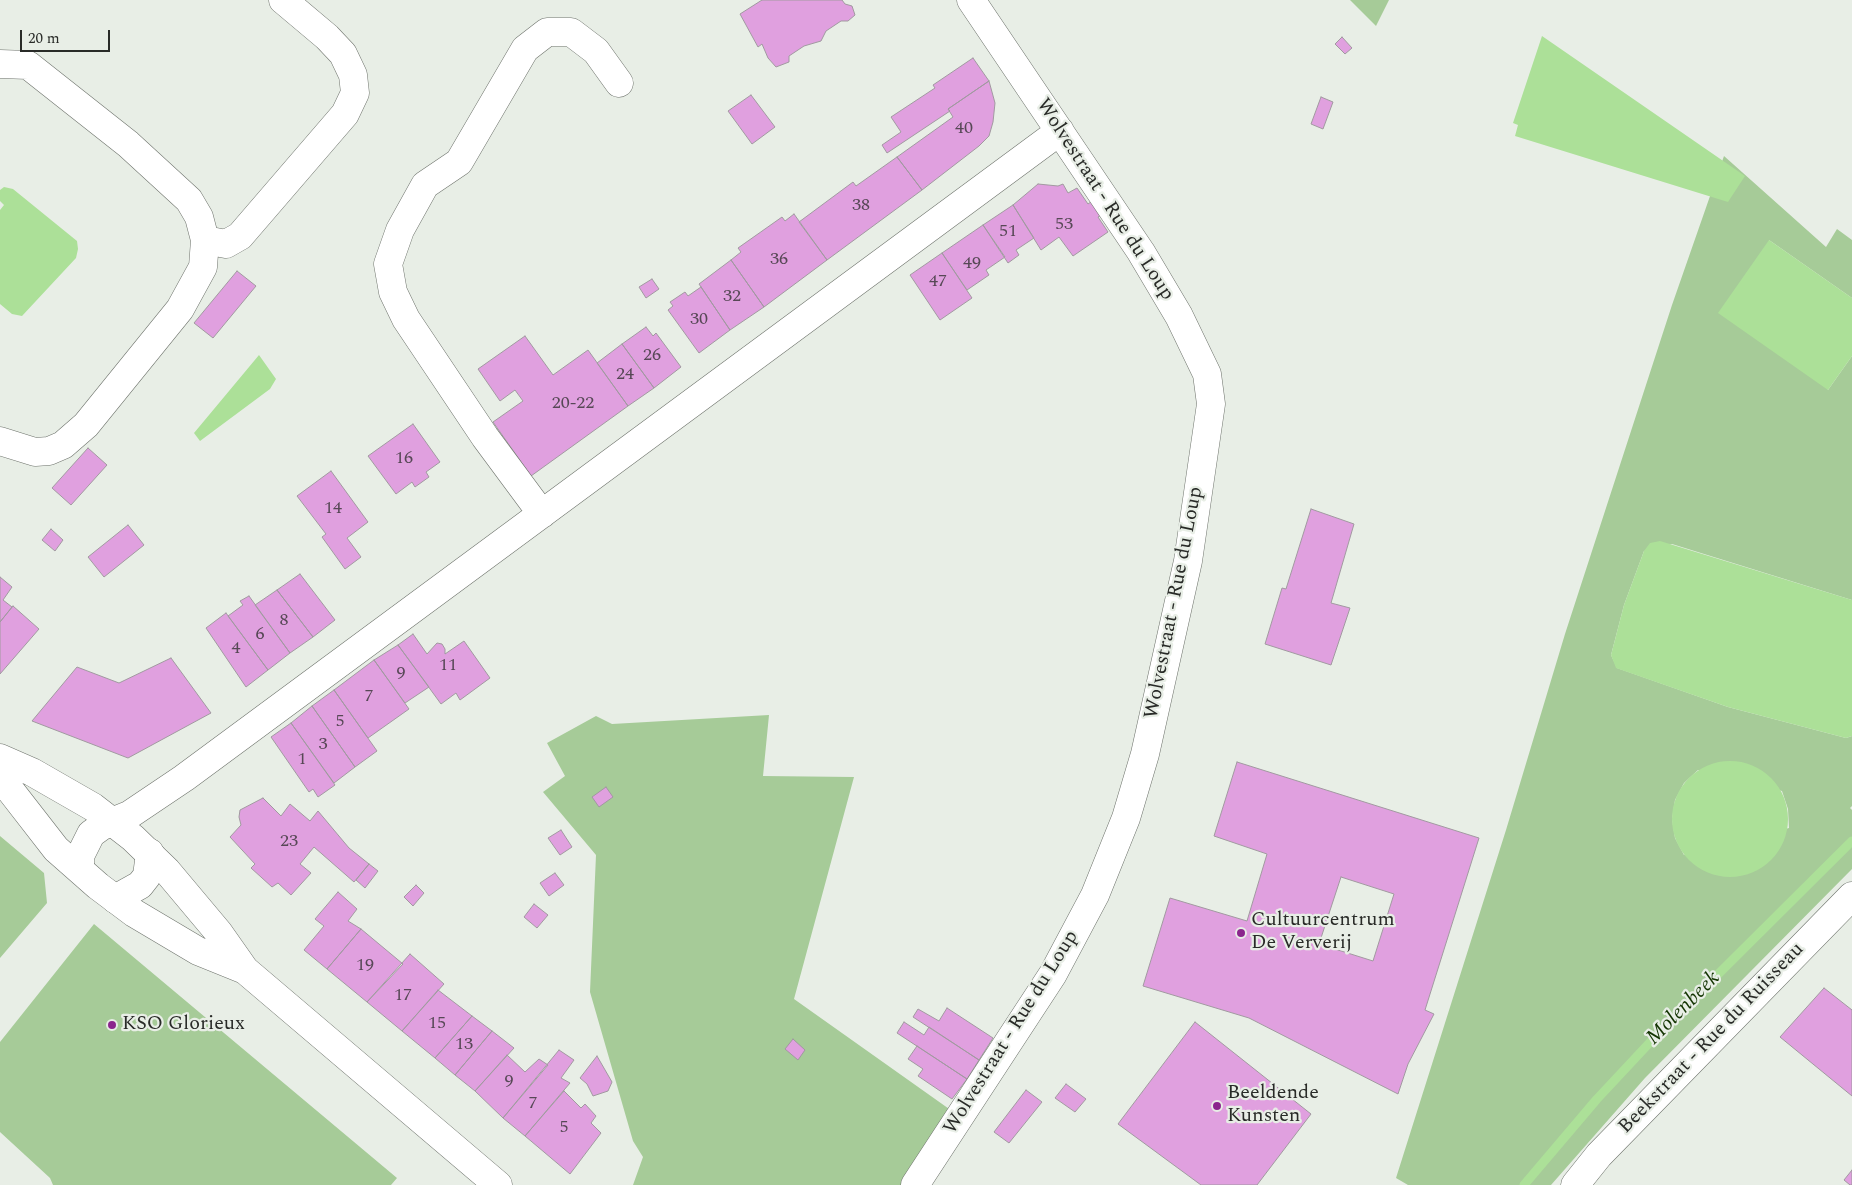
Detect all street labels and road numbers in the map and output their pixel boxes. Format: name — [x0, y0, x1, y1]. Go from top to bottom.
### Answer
street label: Wolvestraat - Rue du Loup — [1030, 95, 1178, 305]
street label: Wolvestraat - Rue du Loup — [1141, 485, 1209, 721]
street label: Wolvestraat - Rue du Loup — [939, 927, 1085, 1139]
street label: Beekstraat - Rue du Ruisseau — [1614, 938, 1810, 1140]

